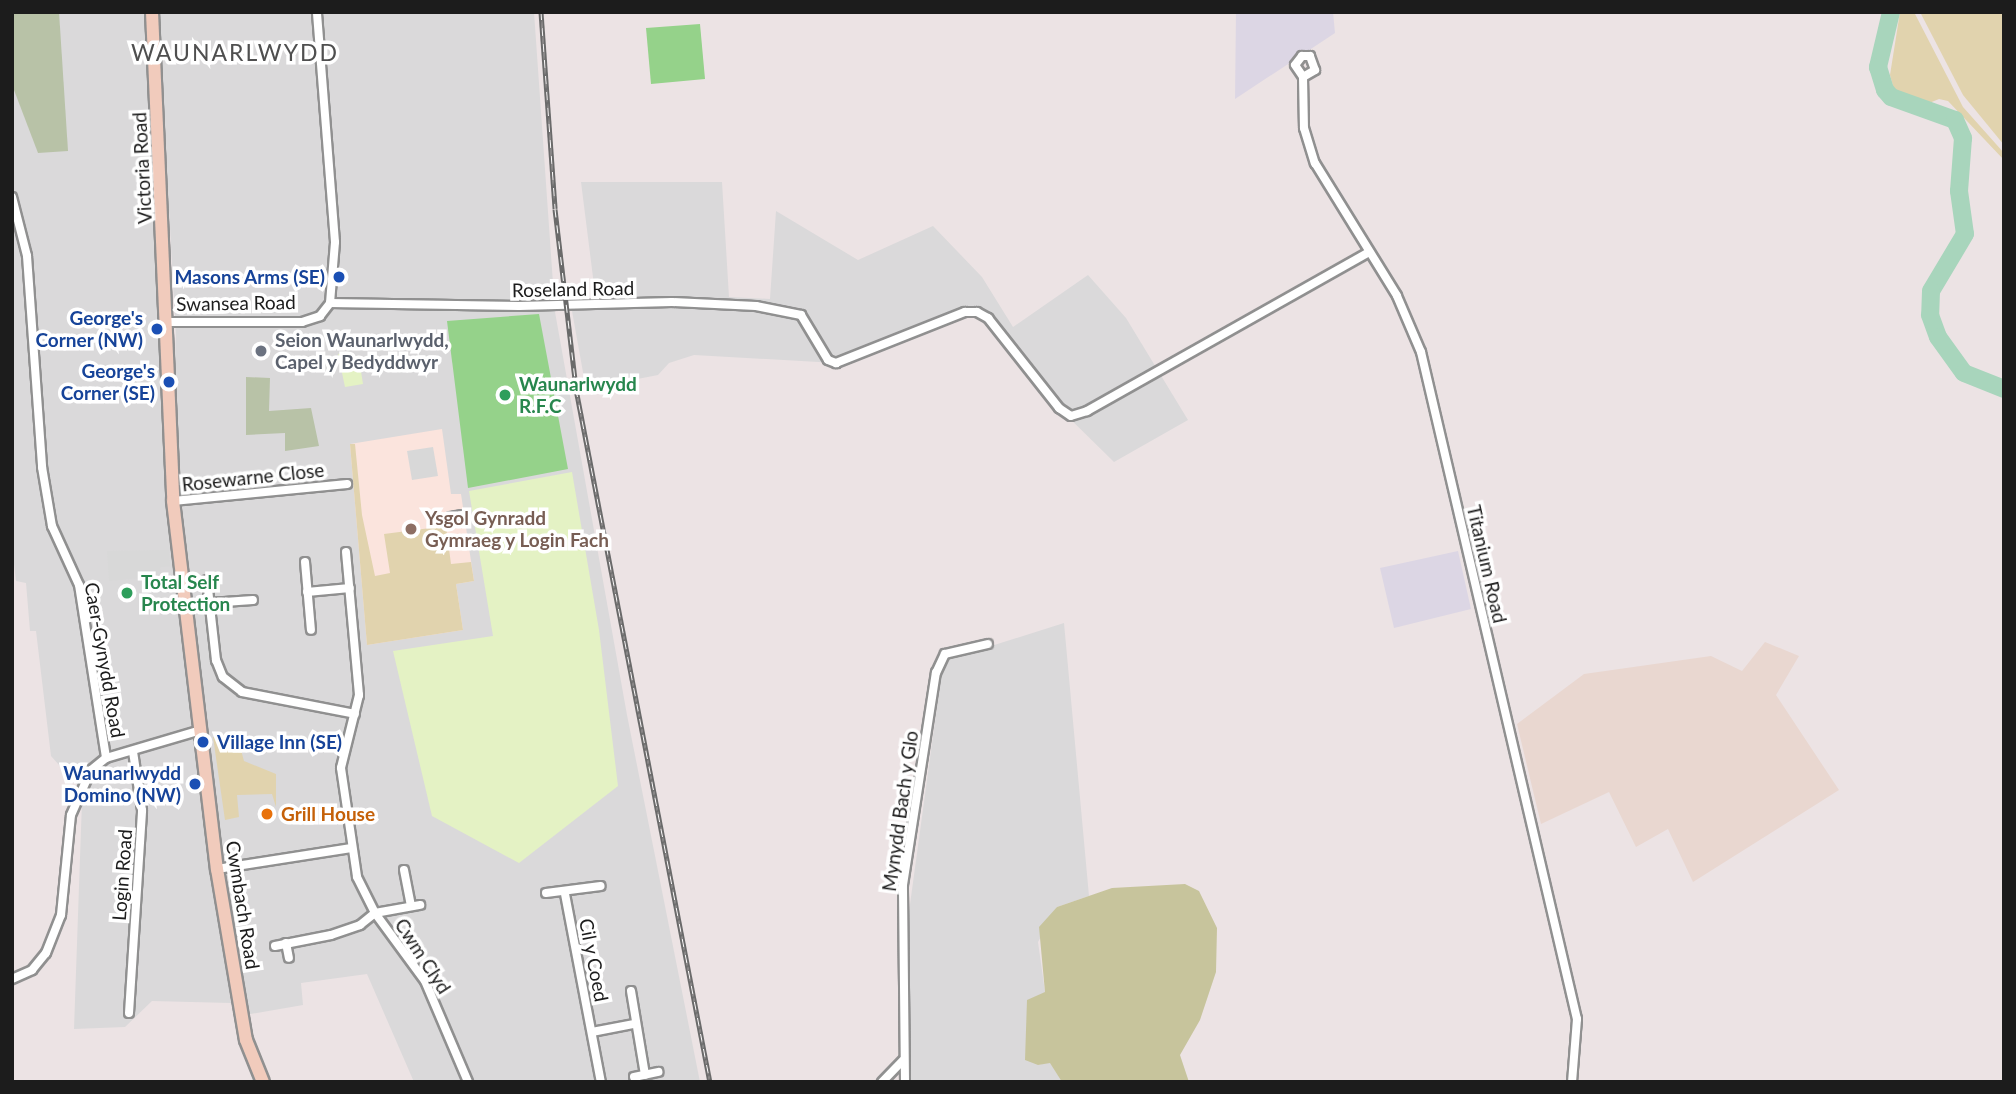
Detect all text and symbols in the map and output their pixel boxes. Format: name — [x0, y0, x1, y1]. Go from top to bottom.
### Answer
district label: WAUNARLWYDD — [132, 38, 338, 66]
street label: Victoria Road — [128, 112, 156, 224]
place label: Masons Arms (SE) — [174, 266, 325, 288]
marker: Masons Arms (SE) — [331, 269, 347, 285]
street label: Roseland Road — [512, 277, 634, 301]
street label: Swansea Road — [176, 291, 296, 315]
place label: George's Corner (NW) — [35, 307, 143, 351]
marker: George's Corner (NW) — [149, 321, 165, 337]
place label: Seion Waunarlwydd, Capel y Bedyddwyr — [275, 329, 449, 373]
marker: Seion Waunarlwydd, Capel y Bedyddwyr — [253, 343, 269, 359]
place label: George's Corner (SE) — [60, 360, 155, 404]
place label: Waunarlwydd R.F.C — [519, 373, 637, 417]
marker: George's Corner (SE) — [161, 374, 177, 390]
marker: Waunarlwydd R.F.C — [497, 387, 513, 403]
street label: Rosewarne Close — [181, 458, 325, 496]
street label: Titanium Road — [1462, 503, 1512, 625]
place label: Ysgol Gynradd Gymraeg y Login Fach — [425, 507, 610, 551]
marker: Ysgol Gynradd Gymraeg y Login Fach — [403, 521, 419, 537]
place label: Total Self Protection — [141, 571, 230, 615]
street label: Caer-Gynydd Road — [80, 581, 130, 739]
marker: Total Self Protection — [119, 585, 135, 601]
street label: Mynydd Bach y Glo — [877, 729, 923, 893]
place label: Village Inn (SE) — [217, 731, 342, 753]
marker: Village Inn (SE) — [195, 734, 211, 750]
place label: Waunarlwydd Domino (NW) — [63, 762, 181, 806]
marker: Waunarlwydd Domino (NW) — [187, 776, 203, 792]
place label: Grill House — [281, 803, 375, 825]
marker: Grill House — [259, 806, 275, 822]
street label: Login Road — [107, 828, 137, 922]
street label: Cwmbach Road — [222, 839, 264, 971]
street label: Cwm Clyd — [390, 914, 456, 998]
street label: Cil y Coed — [575, 916, 613, 1004]

